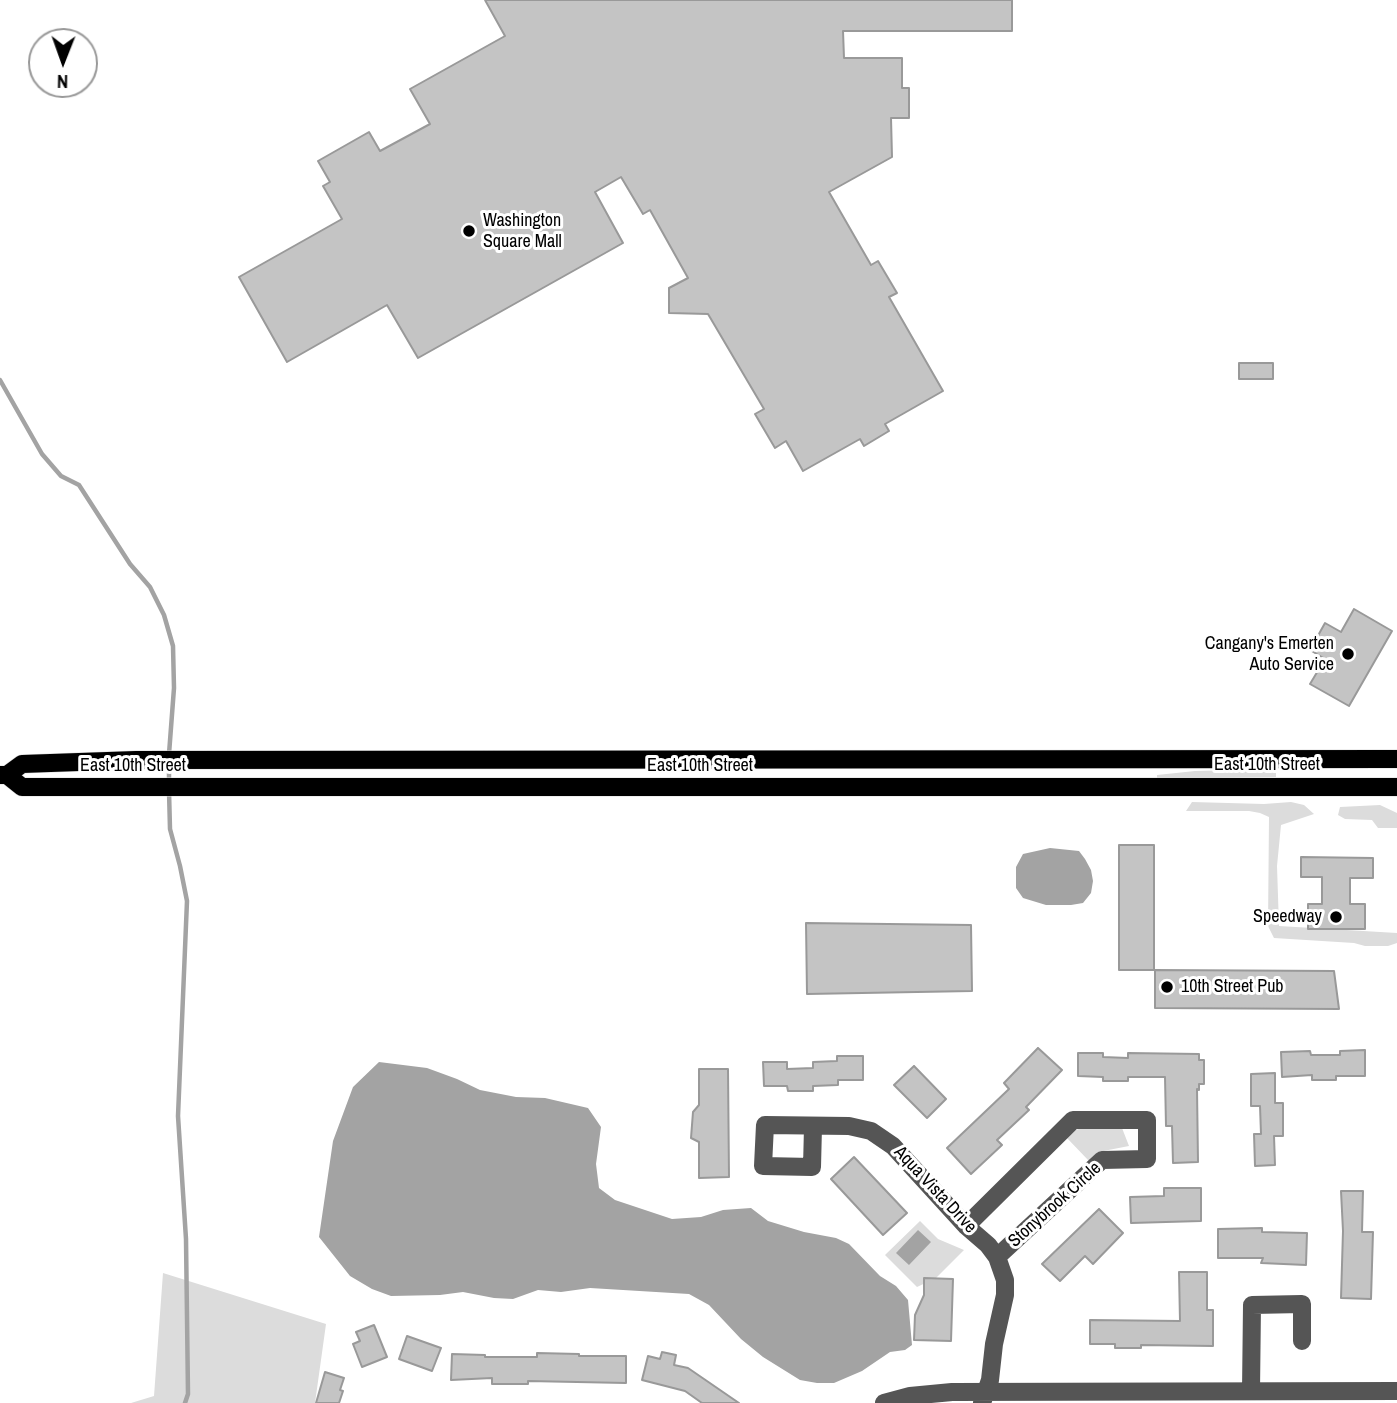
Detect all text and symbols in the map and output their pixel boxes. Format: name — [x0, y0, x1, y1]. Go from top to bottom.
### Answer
north arrow — [28, 28, 98, 98]
text: N — [57, 69, 69, 95]
place label: Washington Square Mall — [483, 210, 562, 252]
marker: Washington Square Mall — [461, 223, 477, 239]
place label: Cangany's Emerten Auto Service — [1205, 633, 1334, 676]
marker: Cangany's Emerten Auto Service — [1340, 646, 1356, 662]
street label: East 10th Street — [1214, 754, 1320, 776]
street label: East 10th Street — [80, 755, 186, 777]
street label: East 10th Street — [647, 755, 753, 777]
place label: Speedway — [1253, 906, 1322, 928]
marker: Speedway — [1328, 909, 1344, 925]
place label: 10th Street Pub — [1181, 976, 1284, 998]
marker: 10th Street Pub — [1159, 979, 1175, 995]
street label: Aqua Vista Drive — [889, 1142, 981, 1238]
street label: Stonybrook Circle — [1004, 1158, 1106, 1252]

